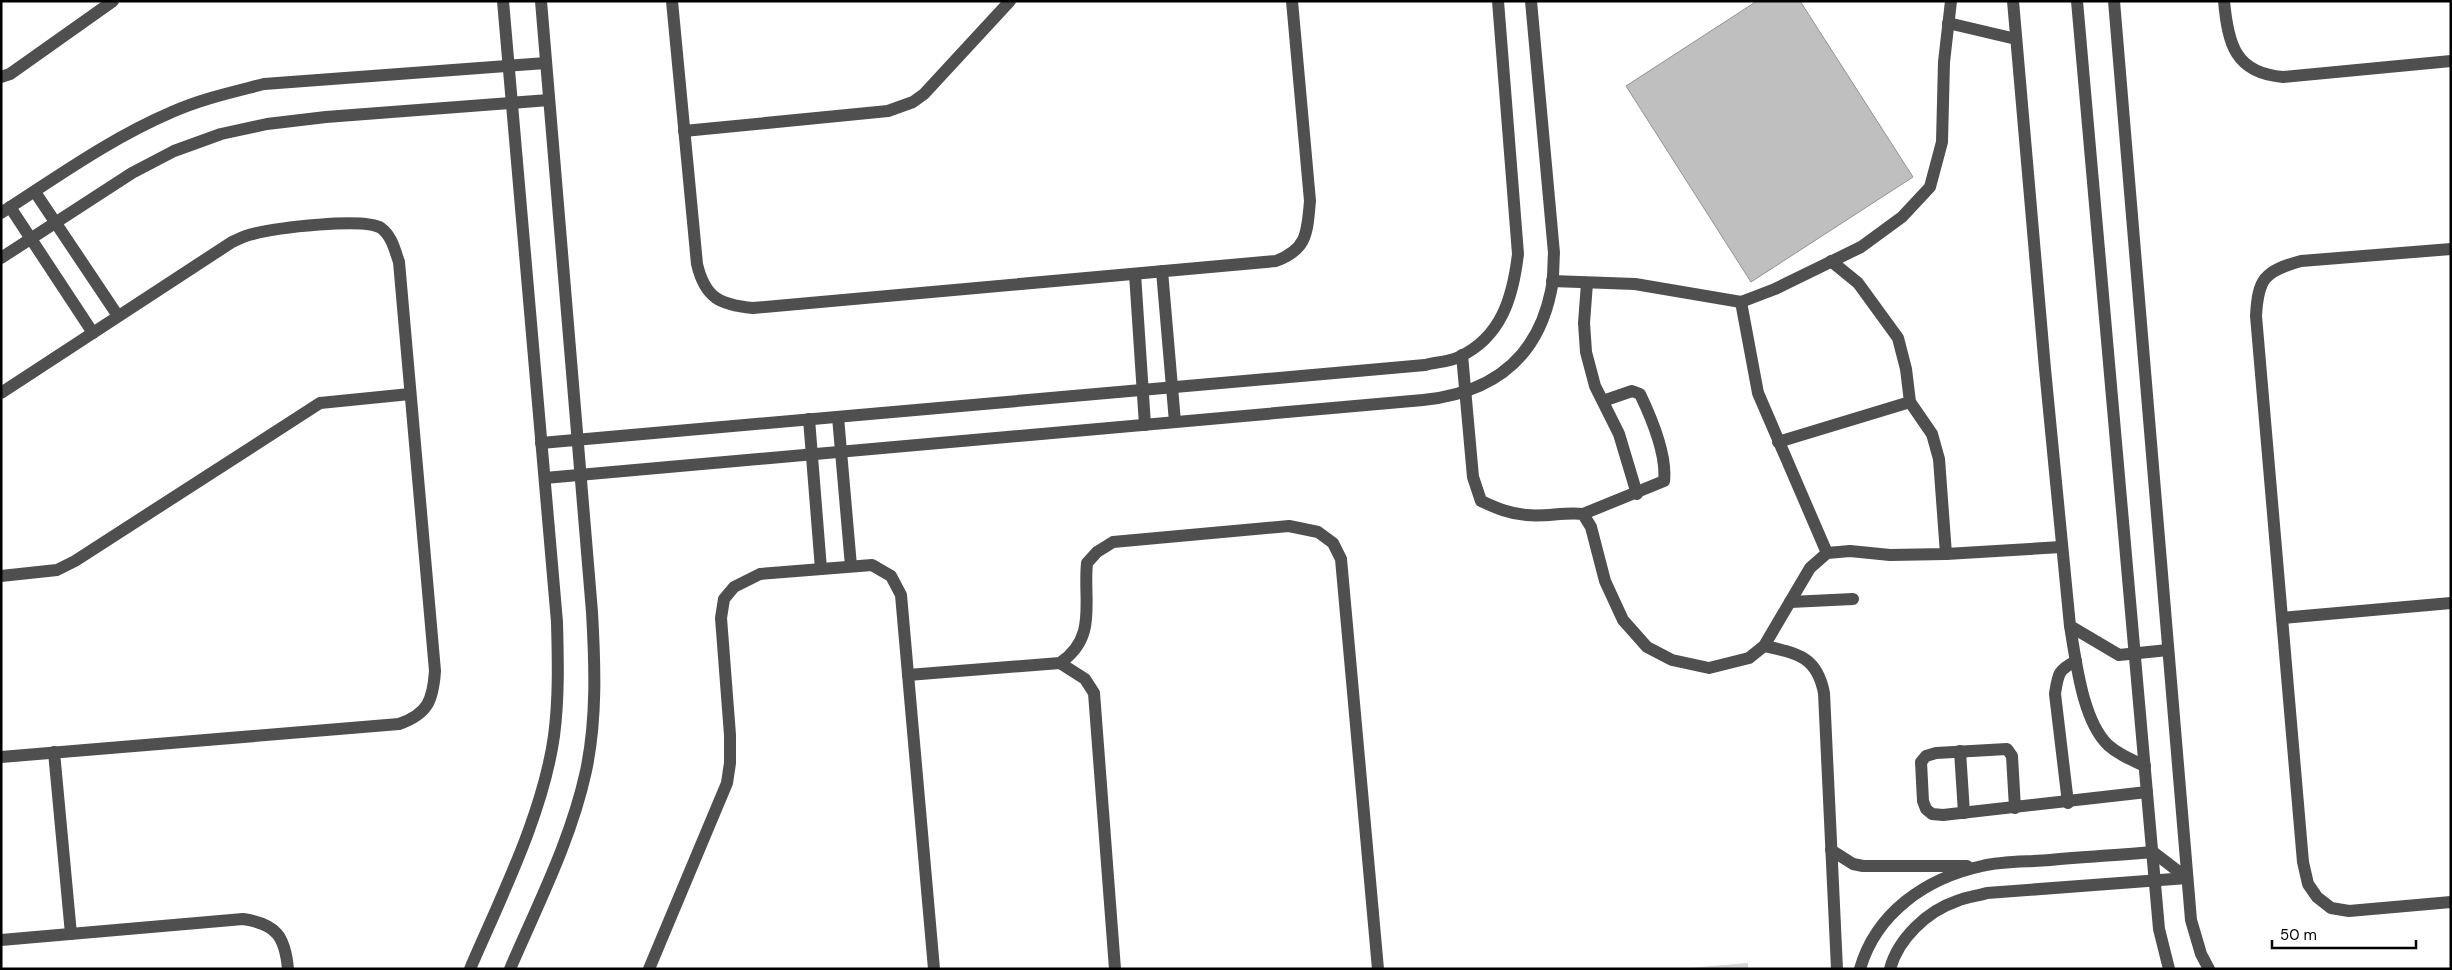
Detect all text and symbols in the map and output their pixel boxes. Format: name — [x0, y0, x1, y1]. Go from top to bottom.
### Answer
scale bar — [2272, 918, 2416, 950]
text: 50 m — [2280, 925, 2317, 945]

